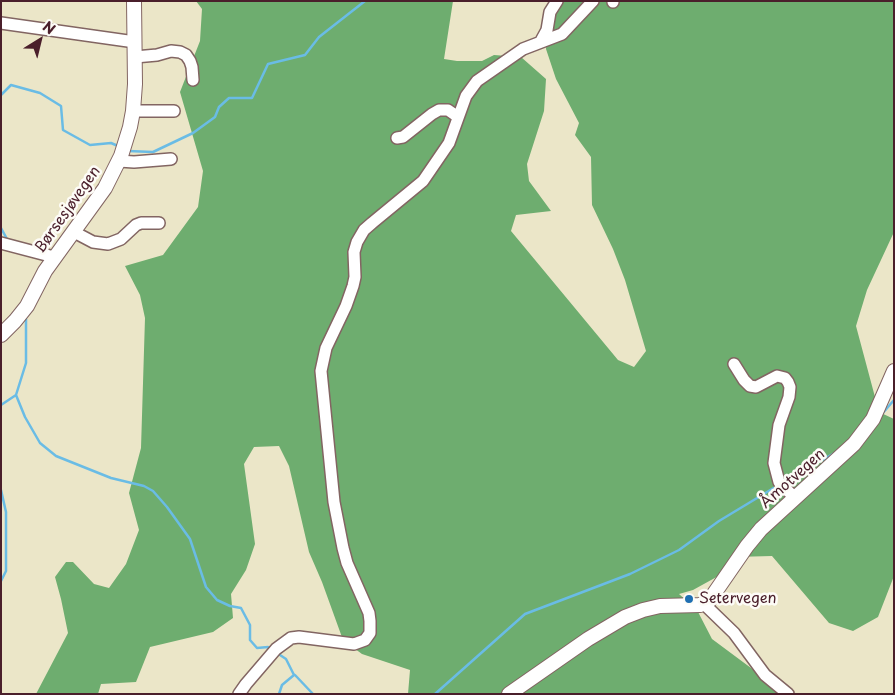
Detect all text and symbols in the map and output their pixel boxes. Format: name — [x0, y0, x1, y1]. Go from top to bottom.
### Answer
north arrow — [15, 15, 65, 65]
text: N — [38, 16, 60, 39]
street label: Børsesjøvegen — [31, 163, 105, 257]
street label: Åmotvegen — [757, 445, 829, 513]
place label: Setervegen — [699, 590, 777, 608]
marker: Setervegen — [683, 593, 695, 605]

